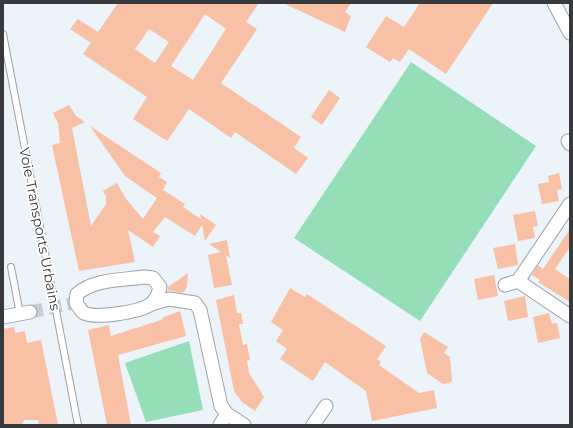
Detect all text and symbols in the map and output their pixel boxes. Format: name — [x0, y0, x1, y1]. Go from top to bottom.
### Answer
street label: Voie Transports Urbains — [15, 146, 65, 312]

